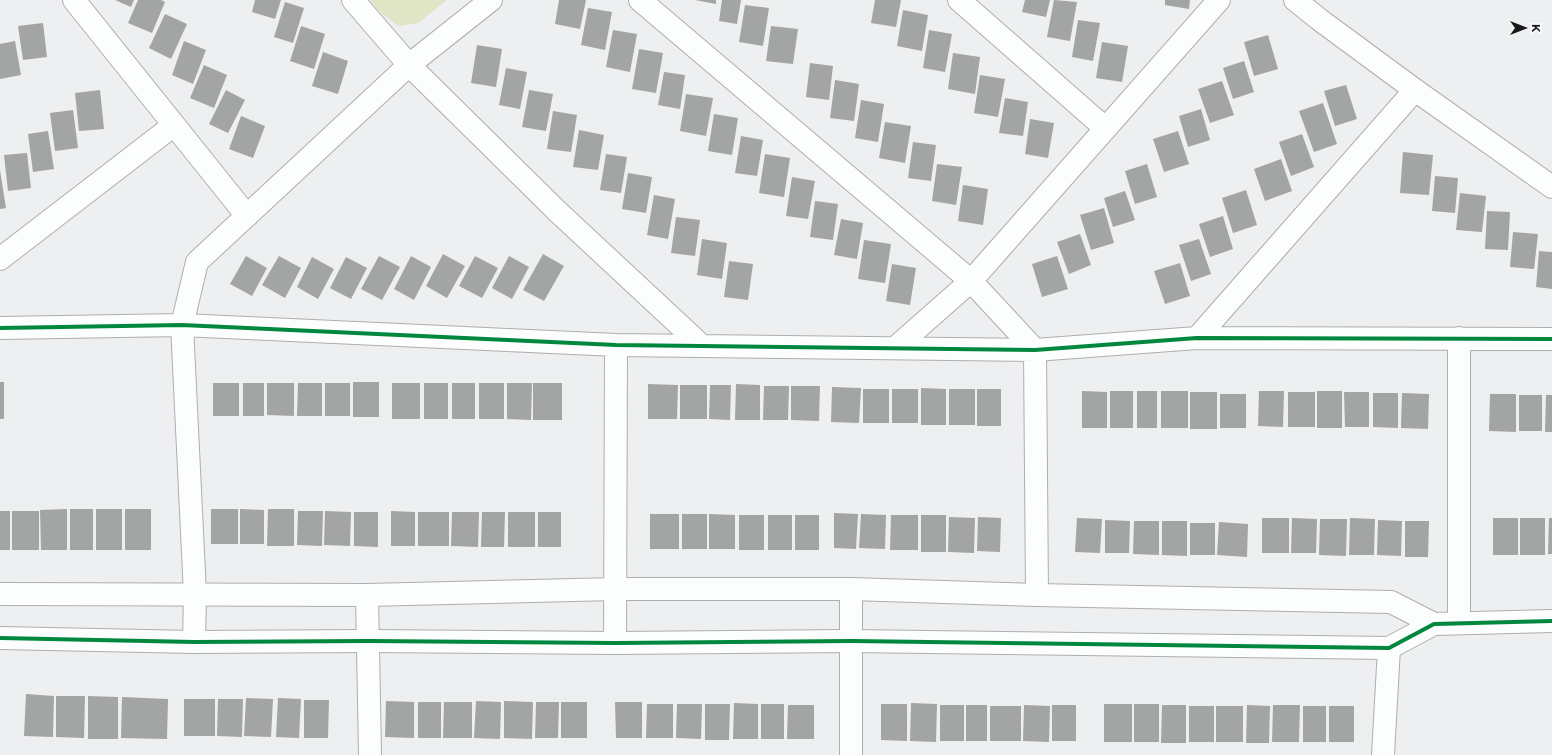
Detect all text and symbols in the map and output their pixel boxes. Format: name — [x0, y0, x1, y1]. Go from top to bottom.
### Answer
north arrow — [1504, 8, 1544, 48]
text: K — [1529, 24, 1543, 32]

